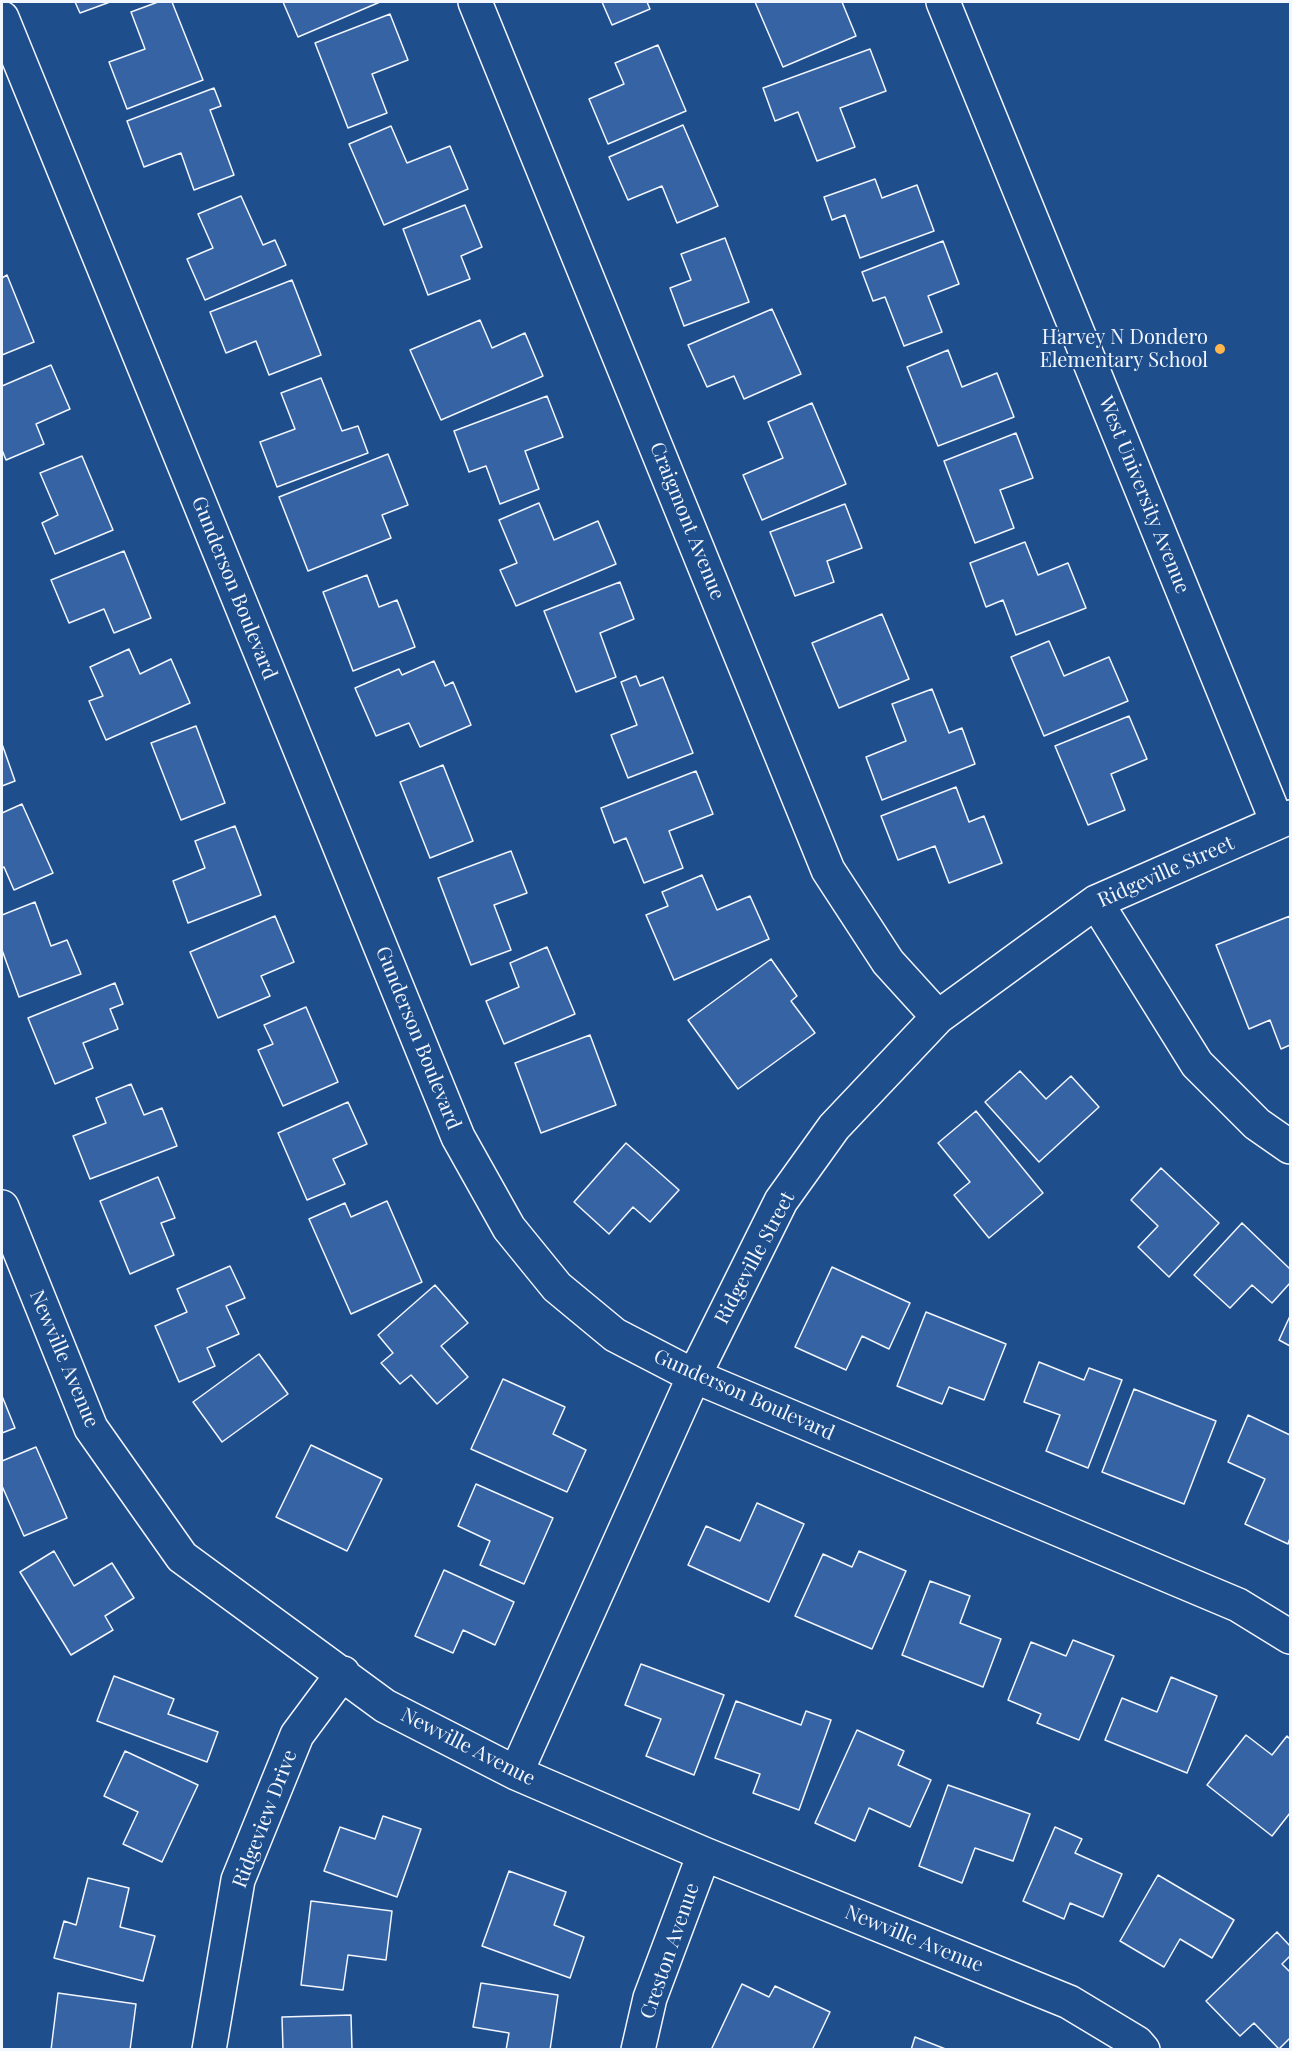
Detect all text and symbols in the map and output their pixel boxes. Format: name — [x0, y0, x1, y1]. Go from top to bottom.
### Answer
place label: Harvey N Dondero Elementary School — [1040, 326, 1208, 373]
marker: Harvey N Dondero Elementary School — [1213, 342, 1227, 356]
street label: West University Avenue — [1093, 393, 1195, 597]
street label: Craigmont Avenue — [644, 439, 730, 603]
street label: Gunderson Boulevard — [186, 493, 282, 683]
street label: Ridgeville Street — [1094, 831, 1238, 913]
street label: Gunderson Boulevard — [370, 943, 466, 1133]
street label: Ridgeville Street — [710, 1188, 800, 1328]
street label: Newville Avenue — [24, 1287, 104, 1431]
street label: Gunderson Boulevard — [650, 1344, 838, 1446]
street label: Newville Avenue — [397, 1703, 539, 1791]
street label: Ridgeview Drive — [228, 1747, 302, 1891]
street label: Creston Avenue — [635, 1880, 705, 2022]
street label: Newville Avenue — [841, 1900, 987, 1978]

